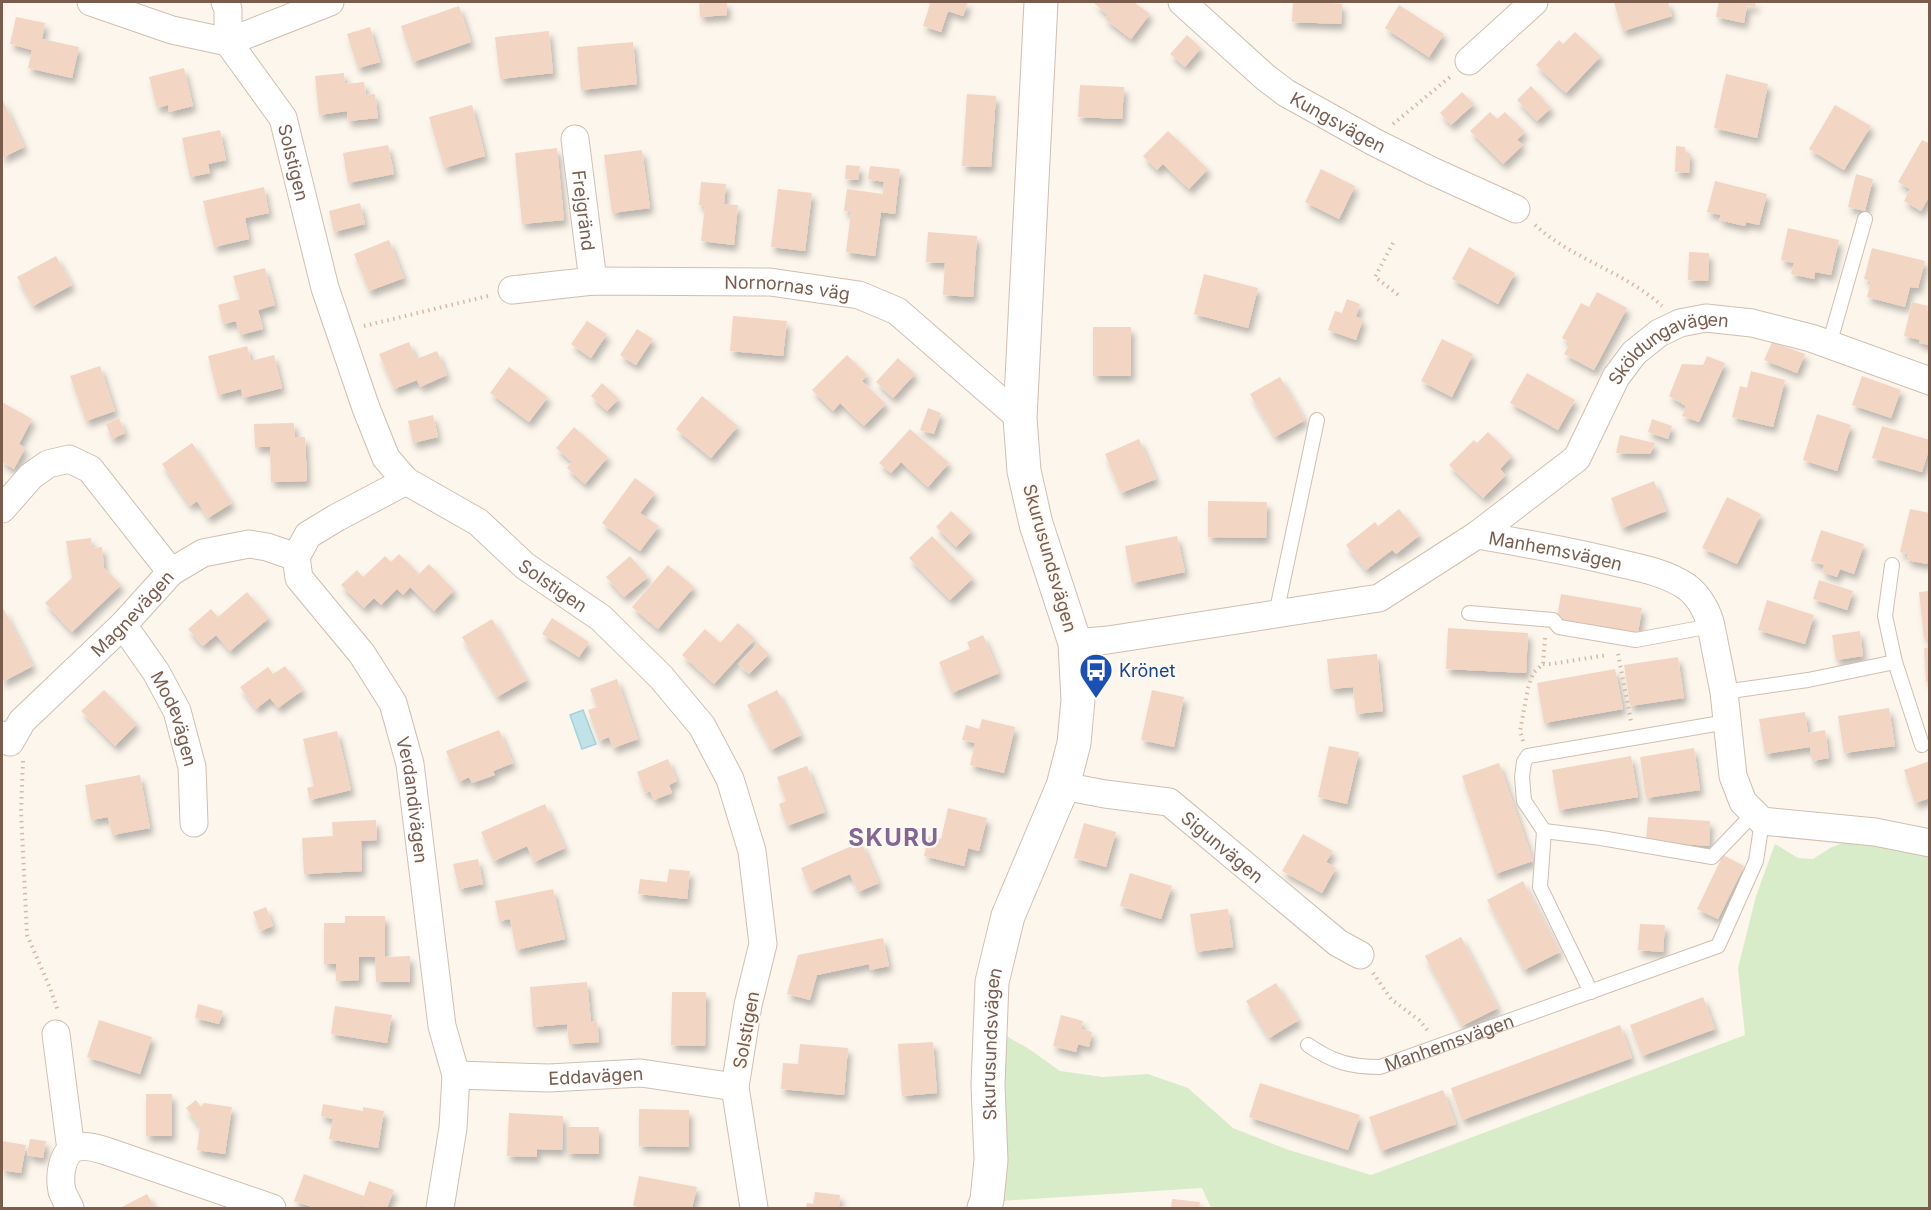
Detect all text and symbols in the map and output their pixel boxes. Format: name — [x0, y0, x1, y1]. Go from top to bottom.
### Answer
street label: Kungsvägen — [1287, 87, 1389, 157]
street label: Solstigen — [274, 122, 314, 203]
street label: Frejgränd — [569, 169, 600, 252]
street label: Nornornas väg — [724, 271, 851, 304]
street label: Sköldungavägen — [1604, 307, 1730, 388]
street label: Skurusundsvägen — [1019, 482, 1081, 634]
street label: Manhemsvägen — [1487, 527, 1625, 574]
street label: Solstigen — [515, 554, 592, 616]
street label: Magnevägen — [86, 566, 178, 660]
bus stop icon: Krönet — [1078, 652, 1114, 699]
place label: Krönet — [1119, 660, 1175, 681]
street label: Modevägen — [147, 667, 202, 768]
street label: Verdandivägen — [392, 734, 433, 864]
street label: Sigunvägen — [1177, 806, 1268, 887]
district label: SKURU — [848, 823, 940, 852]
street label: Skurusundsvägen — [977, 965, 1006, 1121]
street label: Solstigen — [729, 989, 763, 1071]
street label: Manhemsvägen — [1382, 1010, 1516, 1075]
street label: Eddavägen — [548, 1062, 644, 1089]

